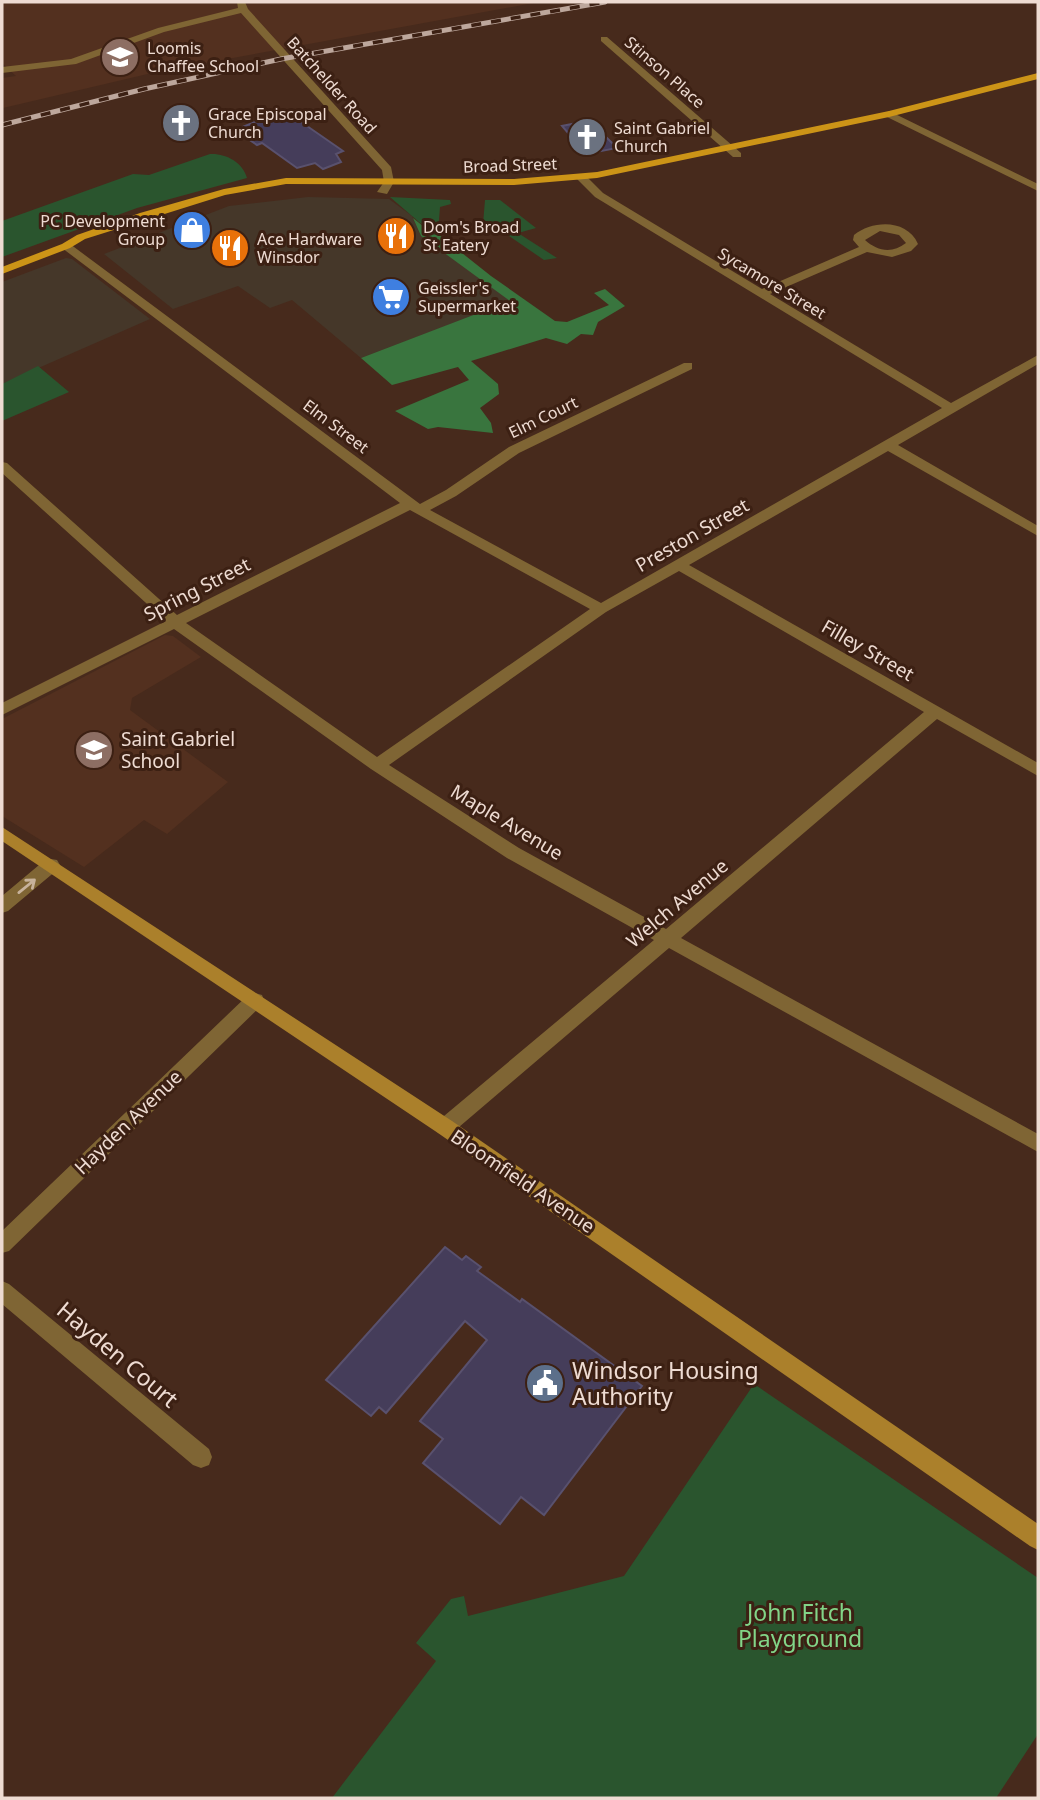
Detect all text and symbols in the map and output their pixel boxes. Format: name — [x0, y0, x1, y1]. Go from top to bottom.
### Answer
street label: Stinson Place — [620, 31, 710, 113]
street label: Batchelder Road — [282, 32, 382, 138]
school or university icon: Loomis Chaffee School — [99, 36, 141, 78]
place label: Loomis Chaffee School — [147, 37, 259, 77]
church icon: Grace Episcopal Church — [160, 102, 202, 144]
place label: Grace Episcopal Church — [208, 103, 327, 143]
church icon: Saint Gabriel Church — [566, 116, 608, 158]
place label: Saint Gabriel Church — [614, 117, 710, 157]
street label: Broad Street — [463, 152, 558, 178]
shop icon: PC Development Group — [171, 209, 213, 251]
place label: PC Development Group — [40, 210, 165, 250]
restaurant icon: Dom's Broad St Eatery — [375, 215, 417, 257]
place label: Dom's Broad St Eatery — [423, 216, 519, 256]
restaurant icon: Ace Hardware Winsdor — [209, 227, 251, 269]
place label: Ace Hardware Winsdor — [257, 228, 362, 268]
street label: Sycamore Street — [714, 242, 830, 324]
supermarket icon: Geissler's Supermarket — [370, 276, 412, 318]
place label: Geissler's Supermarket — [418, 277, 516, 317]
street label: Elm Court — [505, 391, 581, 443]
street label: Elm Street — [299, 394, 373, 458]
street label: Preston Street — [631, 492, 754, 578]
street label: Spring Street — [139, 551, 255, 627]
street label: Filley Street — [817, 613, 919, 687]
place label: Saint Gabriel School — [121, 726, 235, 774]
school or university icon: Saint Gabriel School — [73, 729, 115, 771]
street label: Maple Avenue — [446, 778, 568, 866]
street label: Welch Avenue — [621, 853, 733, 953]
one-way arrow — [17, 878, 35, 893]
street label: Hayden Avenue — [69, 1064, 187, 1180]
street label: Bloomfield Avenue — [446, 1123, 600, 1239]
street label: Hayden Court — [50, 1294, 186, 1414]
place label: Windsor Housing Authority — [572, 1354, 759, 1412]
public building icon: Windsor Housing Authority — [524, 1362, 566, 1404]
park label: John Fitch Playground — [738, 1596, 862, 1654]

